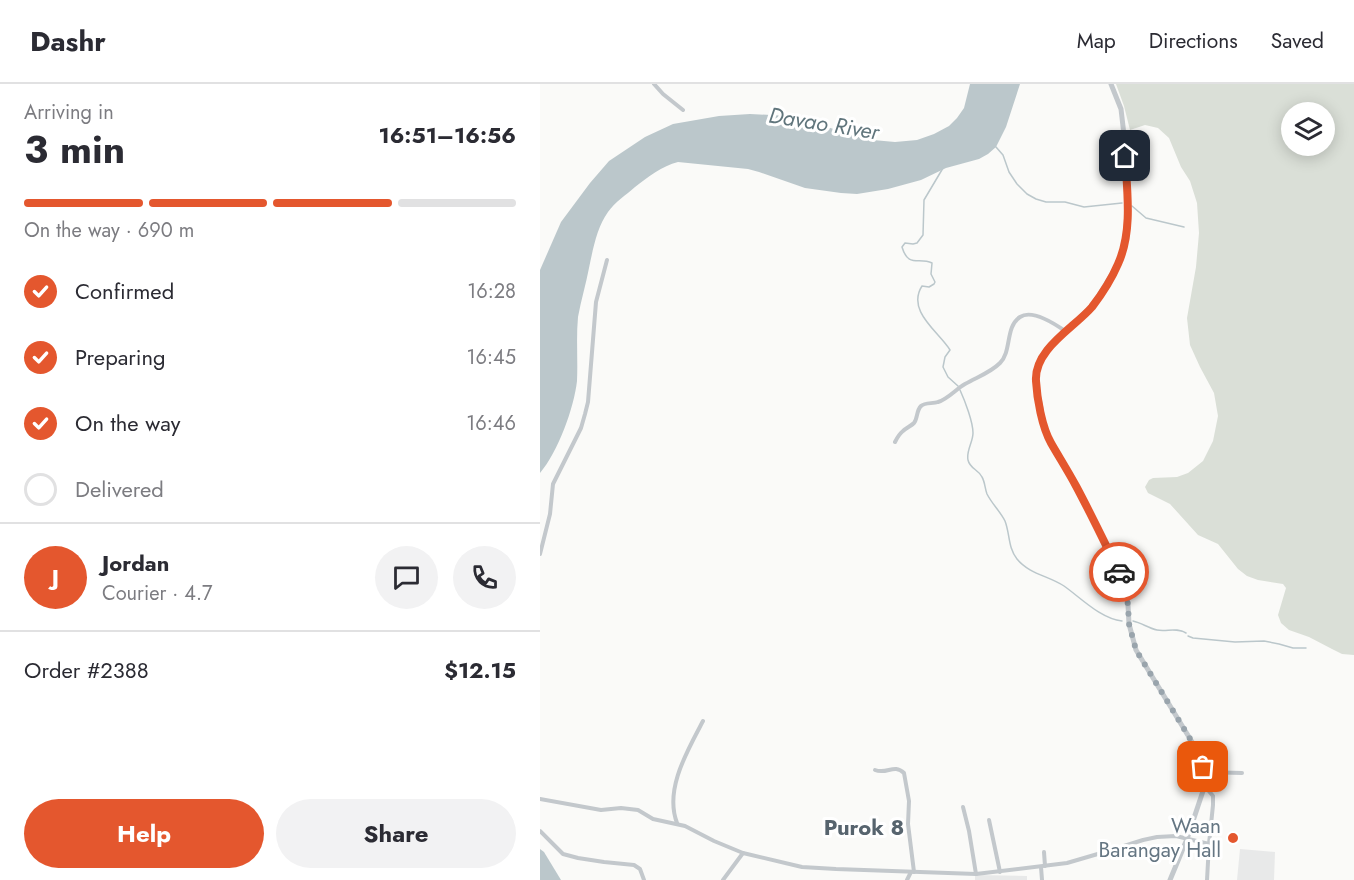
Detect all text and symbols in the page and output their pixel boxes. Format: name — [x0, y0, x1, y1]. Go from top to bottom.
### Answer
text: Dashr — [30, 21, 106, 62]
text: Map — [1077, 26, 1116, 56]
text: Directions — [1149, 26, 1238, 56]
text: Saved — [1271, 26, 1324, 56]
text: Arriving in — [24, 98, 114, 127]
water label: Davao River — [767, 98, 883, 148]
map controls — [1281, 102, 1335, 156]
button: layers — [1281, 102, 1335, 156]
text: 16:51–16:56 — [378, 119, 516, 151]
text: 3 min — [24, 121, 125, 178]
pin — [1099, 130, 1150, 181]
icon: home — [1108, 139, 1141, 172]
text: On the way · 690 m — [24, 216, 194, 245]
icon: check — [24, 275, 57, 308]
text: Confirmed — [75, 275, 174, 307]
text: 16:28 — [467, 277, 516, 306]
icon: check — [24, 341, 57, 374]
text: Preparing — [75, 341, 166, 373]
text: 16:45 — [467, 343, 516, 372]
icon: check — [24, 407, 57, 440]
text: On the way — [75, 407, 180, 439]
text: 16:46 — [466, 409, 516, 438]
text: Delivered — [75, 473, 164, 505]
courier — [1089, 542, 1149, 602]
button: chat — [375, 546, 438, 609]
button: phone — [453, 546, 516, 609]
text: Jordan — [102, 547, 169, 579]
icon: car — [1103, 556, 1136, 589]
text: J — [52, 561, 59, 593]
text: Courier · 4.7 — [102, 579, 213, 608]
text: Order #2388 — [24, 654, 149, 686]
text: $12.15 — [444, 654, 516, 686]
pin — [1177, 741, 1228, 792]
icon: bag — [1186, 750, 1219, 783]
button: Help — [24, 799, 264, 868]
button: Share — [276, 799, 516, 868]
district label: Purok 8 — [824, 811, 904, 843]
place label: Waan Barangay Hall — [1099, 811, 1221, 865]
marker: Waan Barangay Hall — [1226, 831, 1240, 845]

